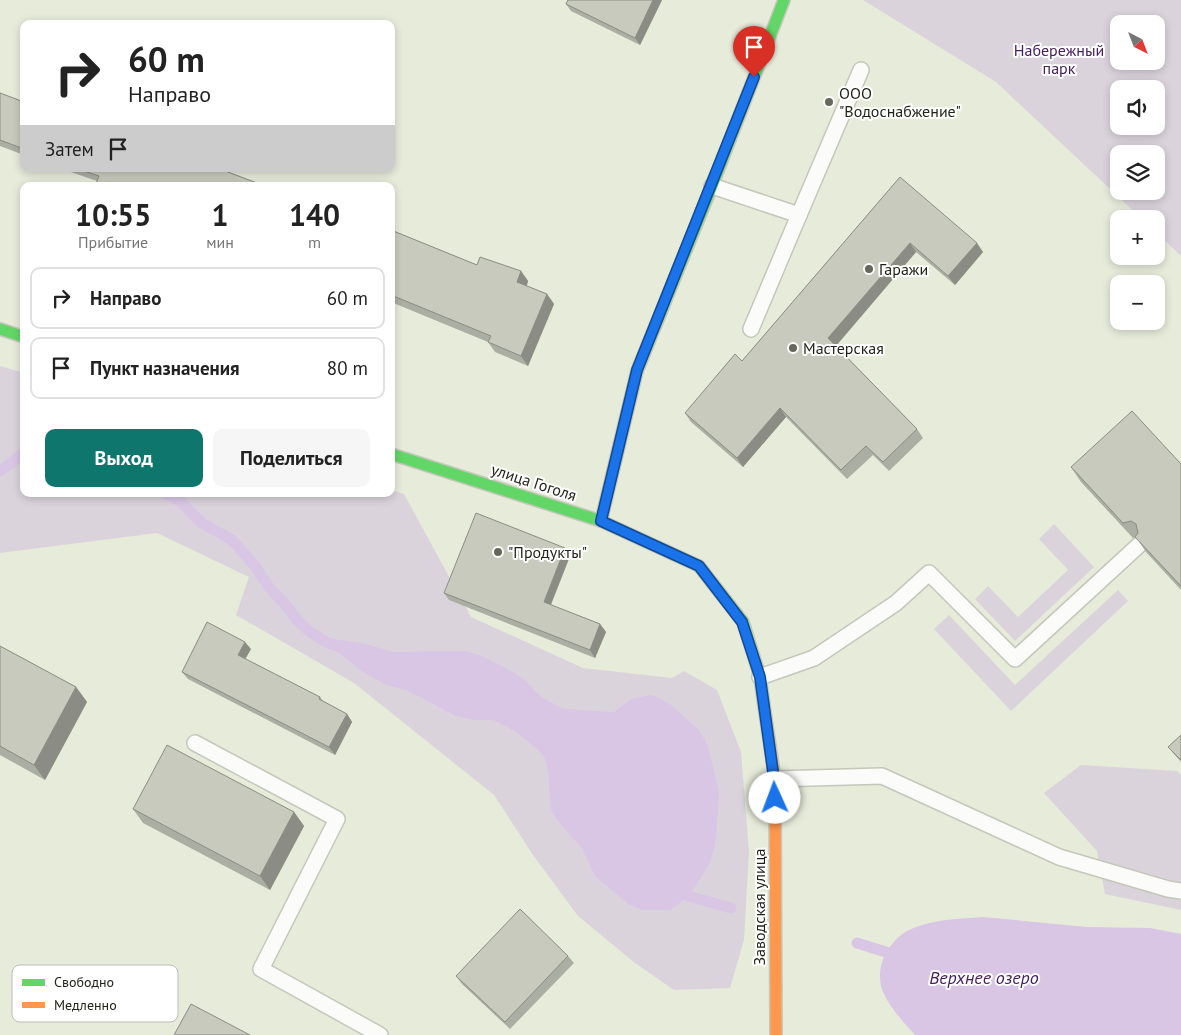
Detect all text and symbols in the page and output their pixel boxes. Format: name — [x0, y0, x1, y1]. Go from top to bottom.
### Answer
north arrow — [1110, 15, 1165, 70]
map controls — [1110, 15, 1165, 330]
pin — [733, 26, 775, 77]
icon: arrive — [740, 33, 768, 61]
text: 60 m — [128, 36, 205, 82]
icon: right — [45, 40, 110, 105]
park label: Набережный парк — [1014, 40, 1104, 78]
text: Направо — [128, 80, 211, 108]
button: sound — [1110, 80, 1165, 135]
place label: ООО "Водоснабжение" — [839, 83, 961, 121]
marker: ООО "Водоснабжение" — [823, 96, 835, 108]
icon: arrive — [104, 135, 132, 163]
text: Затем — [45, 137, 94, 161]
button: layers — [1110, 145, 1165, 200]
text: 10:55 — [75, 195, 151, 234]
text: 1 — [212, 195, 229, 234]
text: 140 — [289, 195, 340, 234]
button: + — [1110, 210, 1165, 265]
text: Прибытие — [78, 232, 148, 252]
text: мин — [206, 232, 234, 252]
text: m — [308, 232, 321, 252]
place label: Гаражи — [879, 259, 928, 279]
marker: Гаражи — [863, 263, 875, 275]
button: − — [1110, 275, 1165, 330]
icon: right — [47, 284, 75, 312]
text: Направо — [90, 286, 161, 310]
text: 60 m — [327, 286, 368, 310]
place label: Мастерская — [803, 338, 884, 358]
marker: Мастерская — [787, 342, 799, 354]
icon: arrive — [47, 354, 75, 382]
text: Пункт назначения — [90, 356, 240, 380]
text: 80 m — [327, 356, 368, 380]
button: Выход — [45, 429, 203, 487]
button: Поделиться — [213, 429, 370, 487]
street label: улица Гоголя — [489, 459, 579, 505]
place label: "Продукты" — [508, 542, 587, 562]
marker: "Продукты" — [492, 546, 504, 558]
position arrow — [748, 771, 800, 823]
street label: Заводская улица — [749, 848, 769, 966]
legend — [12, 965, 178, 1022]
water label: Верхнее озеро — [929, 966, 1039, 989]
text: Свободно — [54, 973, 114, 991]
text: Медленно — [54, 996, 117, 1014]

